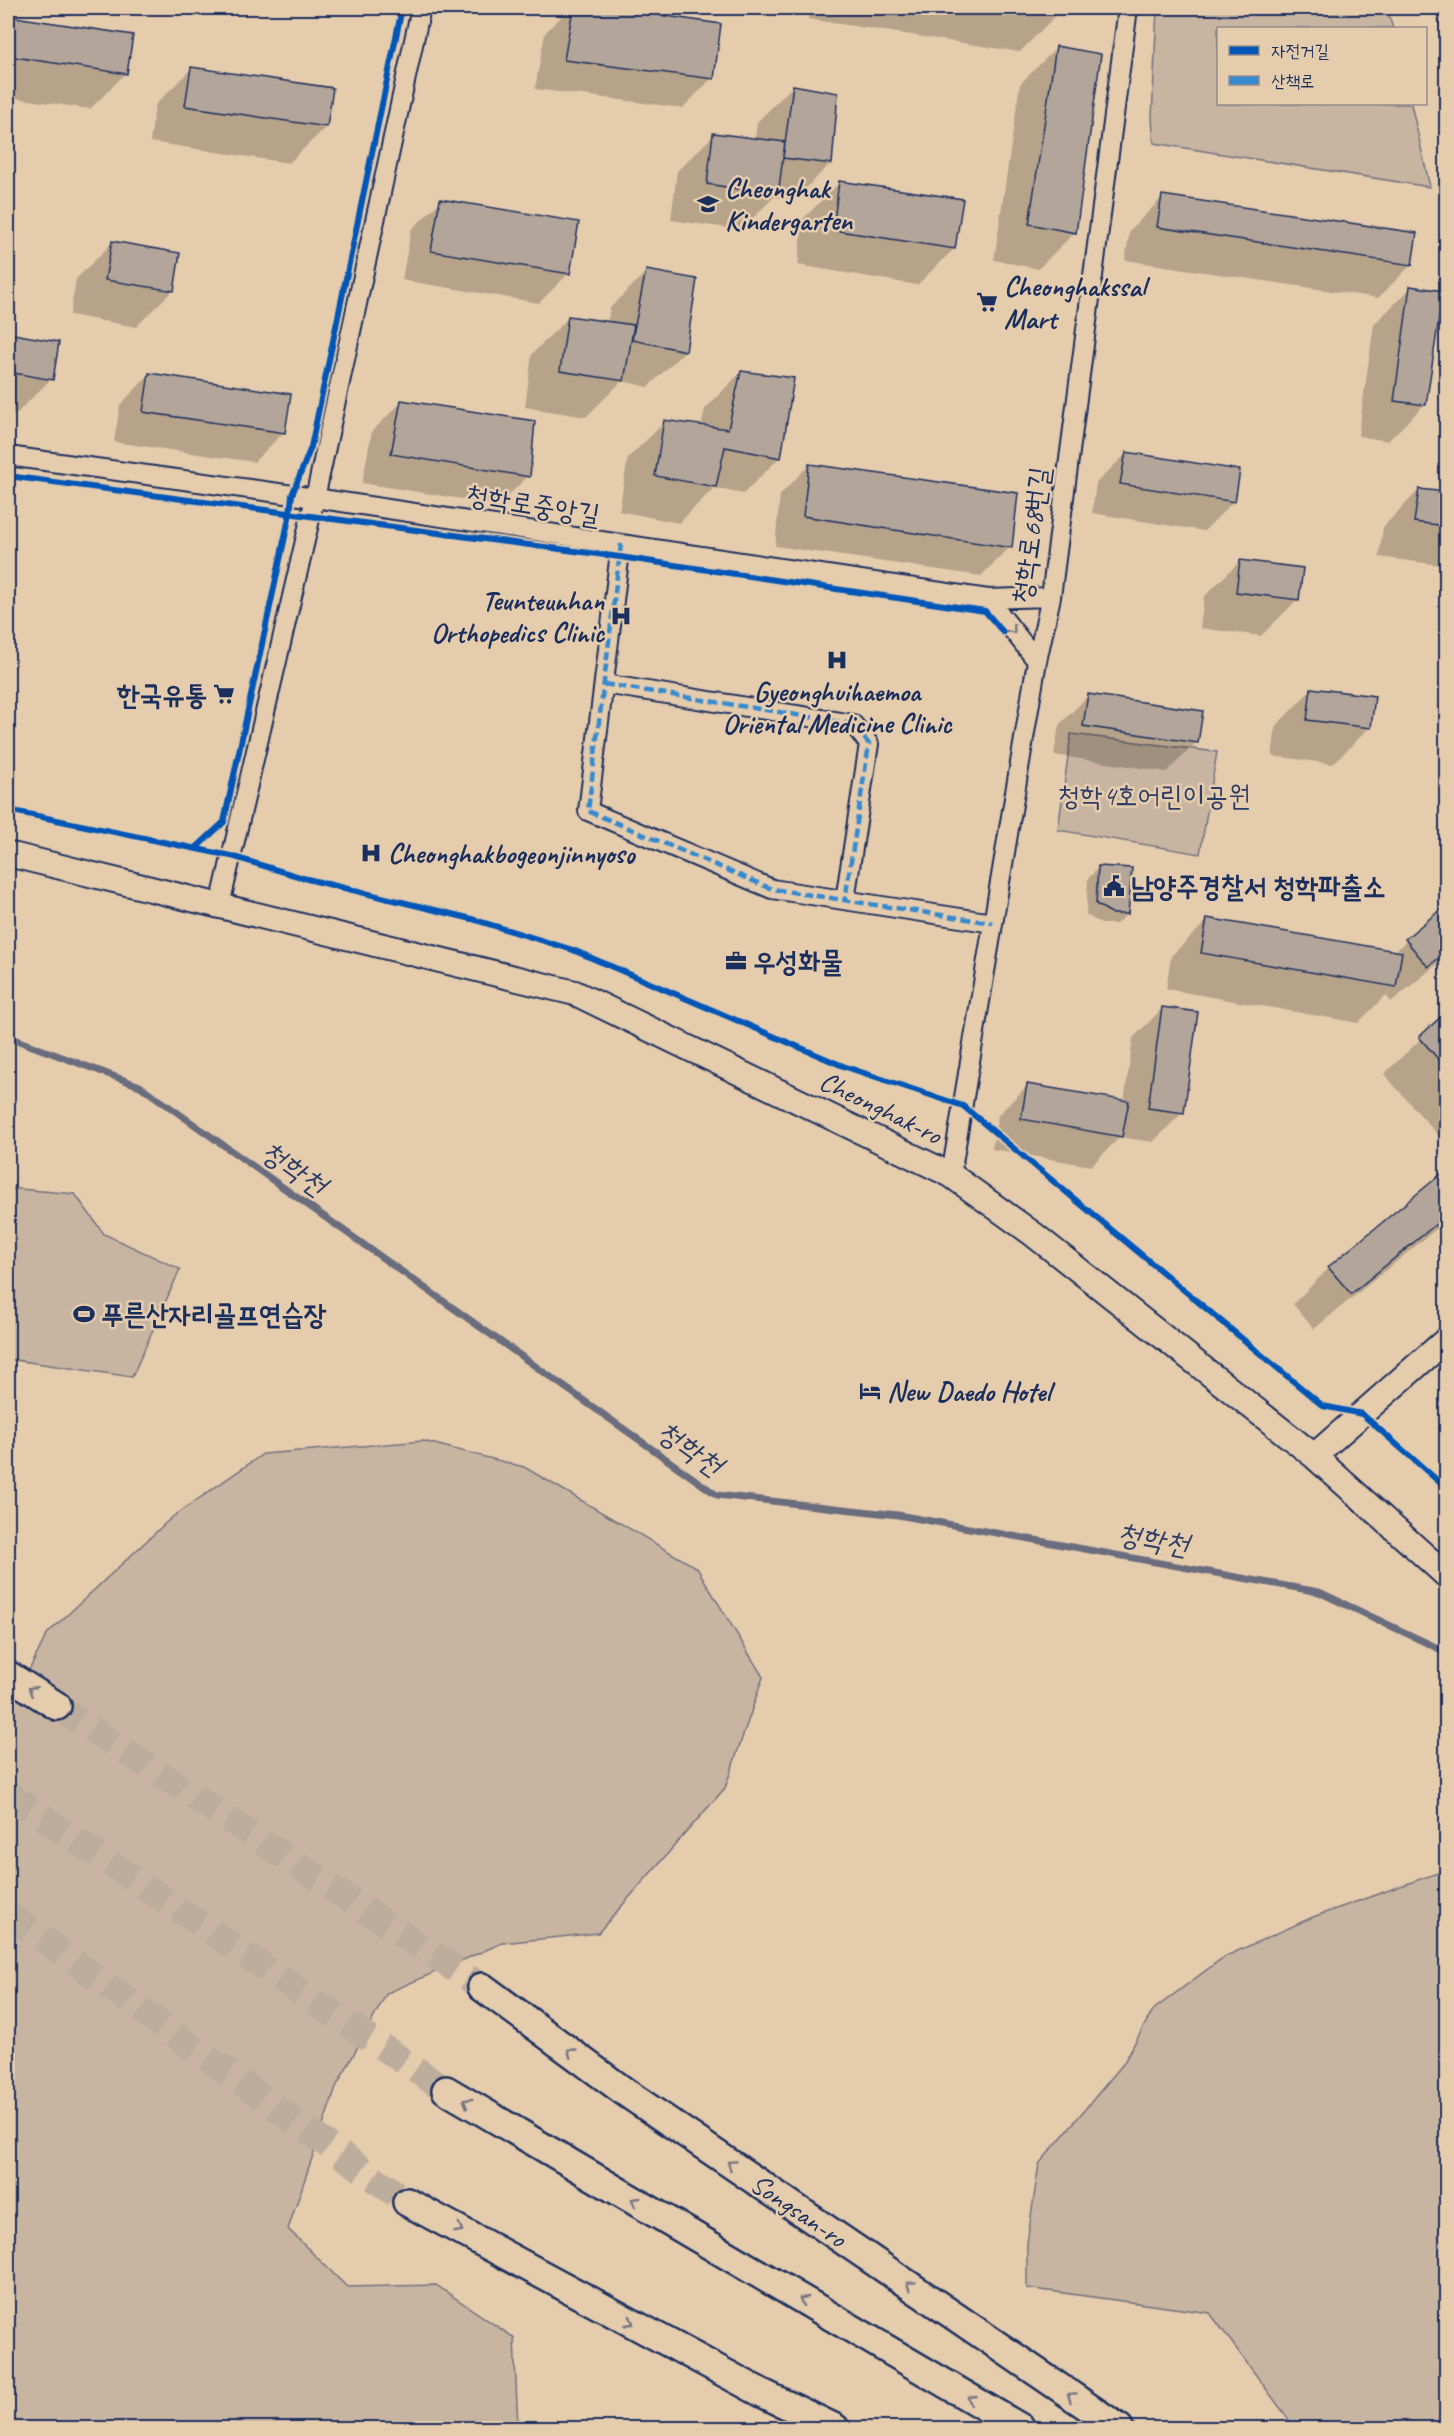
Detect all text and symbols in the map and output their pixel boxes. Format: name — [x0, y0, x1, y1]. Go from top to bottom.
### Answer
legend — [1217, 27, 1427, 105]
text: 자전거길 — [1271, 40, 1329, 62]
text: 산책로 — [1271, 70, 1314, 92]
place label: Cheonghak Kindergarten — [725, 171, 853, 238]
school or university icon: Cheonghak Kindergarten — [696, 192, 720, 216]
place label: Cheonghakssal Mart — [1004, 269, 1151, 336]
supermarket icon: Cheonghakssal Mart — [975, 290, 999, 314]
street label: 청학로68번길 — [1004, 464, 1057, 606]
street label: 청학로중앙길 — [463, 477, 602, 532]
place label: Teunteunhan Orthopedics Clinic — [431, 583, 606, 650]
hospital icon: Teunteunhan Orthopedics Clinic — [609, 604, 633, 628]
one-way arrow — [1005, 623, 1016, 634]
hospital icon: Gyeonghuihaemoa Oriental Medicine Clinic — [825, 648, 849, 672]
place label: Gyeonghuihaemoa Oriental Medicine Clinic — [723, 674, 953, 741]
place label: 한국유통 — [116, 677, 207, 712]
supermarket icon: 한국유통 — [212, 682, 236, 706]
park label: 청학4호어린이공원 — [1058, 778, 1250, 813]
place label: Cheonghakbogeonjinnyoso — [388, 836, 636, 871]
hospital icon: Cheonghakbogeonjinnyoso — [359, 841, 383, 865]
place label: 남양주경찰서 청학파출소 — [1131, 869, 1386, 904]
public building icon: 남양주경찰서 청학파출소 — [1102, 874, 1126, 898]
place label: 우성화물 — [753, 944, 843, 979]
office icon: 우성화물 — [724, 949, 748, 973]
street label: Cheonghak-ro — [814, 1063, 949, 1153]
water label: 청학천 — [253, 1132, 337, 1206]
place label: 푸른산자리골프연습장 — [101, 1297, 327, 1332]
sports icon: 푸른산자리골프연습장 — [72, 1302, 96, 1326]
place label: New Daedo Hotel — [887, 1374, 1056, 1409]
hotel icon: New Daedo Hotel — [858, 1379, 882, 1403]
water label: 청학천 — [649, 1412, 733, 1486]
water label: 청학천 — [1114, 1514, 1195, 1564]
one-way arrow — [28, 1686, 38, 1698]
one-way arrow — [567, 2049, 578, 2060]
one-way arrow — [463, 2098, 473, 2109]
one-way arrow — [727, 2160, 738, 2171]
street label: Songsan-ro — [744, 2166, 855, 2256]
one-way arrow — [631, 2197, 641, 2208]
one-way arrow — [452, 2222, 463, 2233]
one-way arrow — [906, 2281, 916, 2293]
one-way arrow — [799, 2295, 809, 2307]
one-way arrow — [624, 2315, 634, 2326]
one-way arrow — [1067, 2391, 1077, 2403]
one-way arrow — [967, 2394, 977, 2406]

